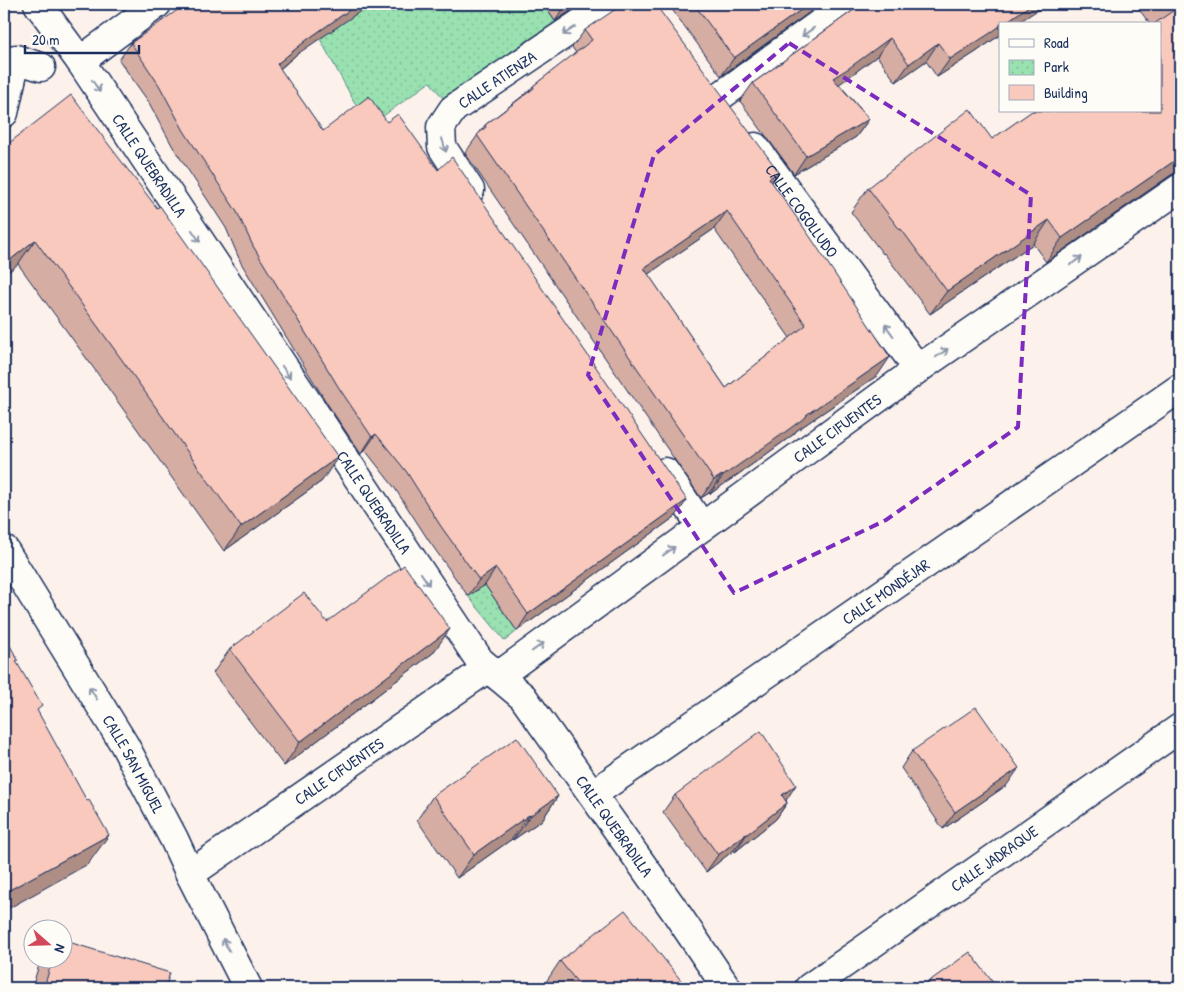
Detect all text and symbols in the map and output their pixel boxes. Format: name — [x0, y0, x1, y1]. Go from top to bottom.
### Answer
scale bar — [25, 22, 139, 54]
legend — [999, 22, 1162, 112]
one-way arrow — [562, 26, 576, 36]
one-way arrow — [801, 27, 815, 37]
text: 20 m — [32, 29, 59, 50]
text: Road — [1044, 32, 1069, 53]
street label: CALLE ATIENZA — [454, 45, 541, 114]
text: Park — [1044, 56, 1069, 77]
one-way arrow — [92, 79, 102, 93]
text: Building — [1044, 82, 1088, 103]
street label: CALLE QUEBRADILLA — [107, 109, 192, 221]
one-way arrow — [440, 137, 450, 153]
street label: CALLE COGOLLUDO — [760, 160, 843, 262]
one-way arrow — [191, 229, 201, 243]
one-way arrow — [1069, 255, 1083, 266]
one-way arrow — [884, 323, 894, 337]
one-way arrow — [935, 348, 949, 358]
one-way arrow — [281, 364, 291, 378]
street label: CALLE CIFUENTES — [789, 388, 886, 468]
street label: CALLE QUEBRADILLA — [332, 446, 417, 558]
one-way arrow — [662, 546, 676, 556]
street label: CALLE MONDÉJAR — [838, 553, 934, 630]
one-way arrow — [420, 572, 430, 586]
one-way arrow — [531, 642, 545, 652]
one-way arrow — [88, 686, 98, 700]
street label: CALLE SAN MIGUEL — [97, 710, 170, 817]
street label: CALLE CIFUENTES — [290, 732, 389, 810]
street label: CALLE QUEBRADILLA — [571, 771, 658, 881]
street label: CALLE JADRAQUE — [946, 820, 1042, 897]
north arrow — [22, 920, 72, 970]
one-way arrow — [221, 938, 230, 953]
text: N — [50, 942, 71, 956]

